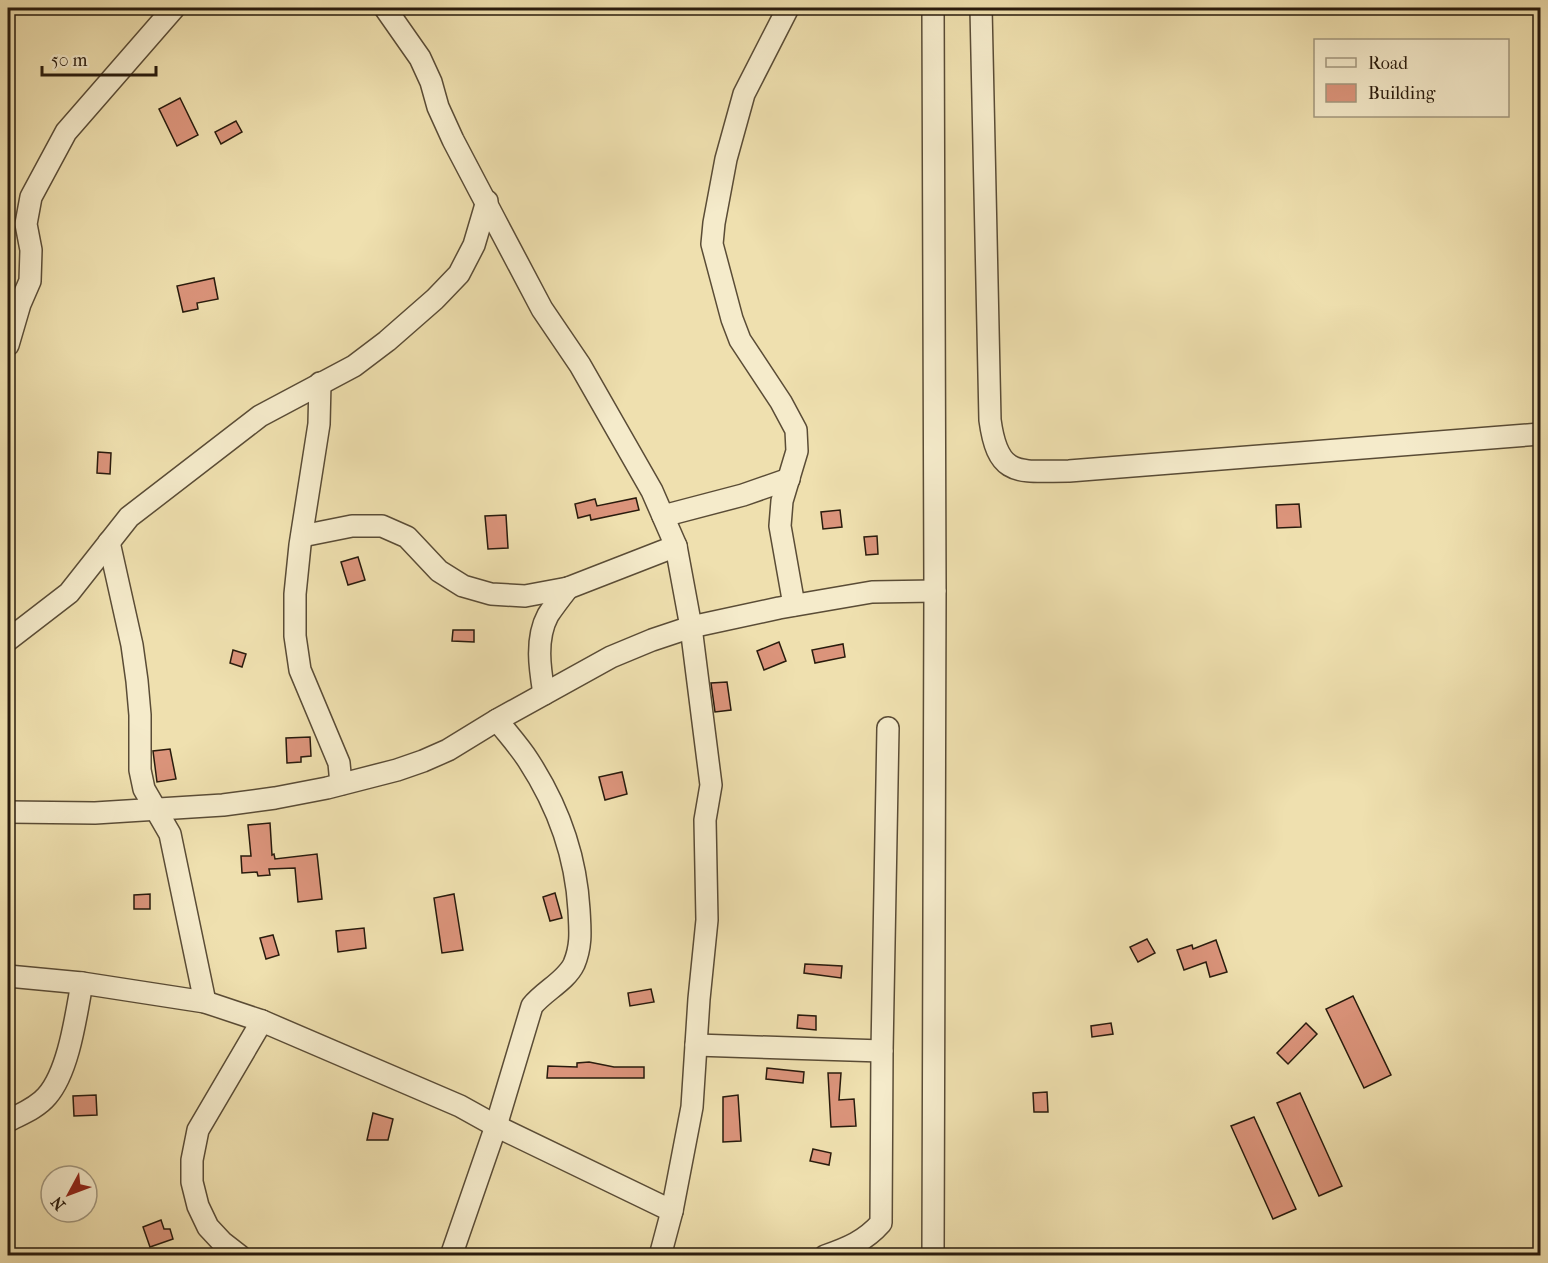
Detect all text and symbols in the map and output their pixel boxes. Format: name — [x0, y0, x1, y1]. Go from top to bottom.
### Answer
scale bar — [42, 39, 156, 77]
legend — [1314, 39, 1509, 117]
text: 50 m — [51, 50, 88, 71]
text: Road — [1368, 53, 1408, 74]
text: Building — [1368, 83, 1436, 104]
north arrow — [39, 1164, 99, 1224]
text: N — [46, 1192, 69, 1214]

